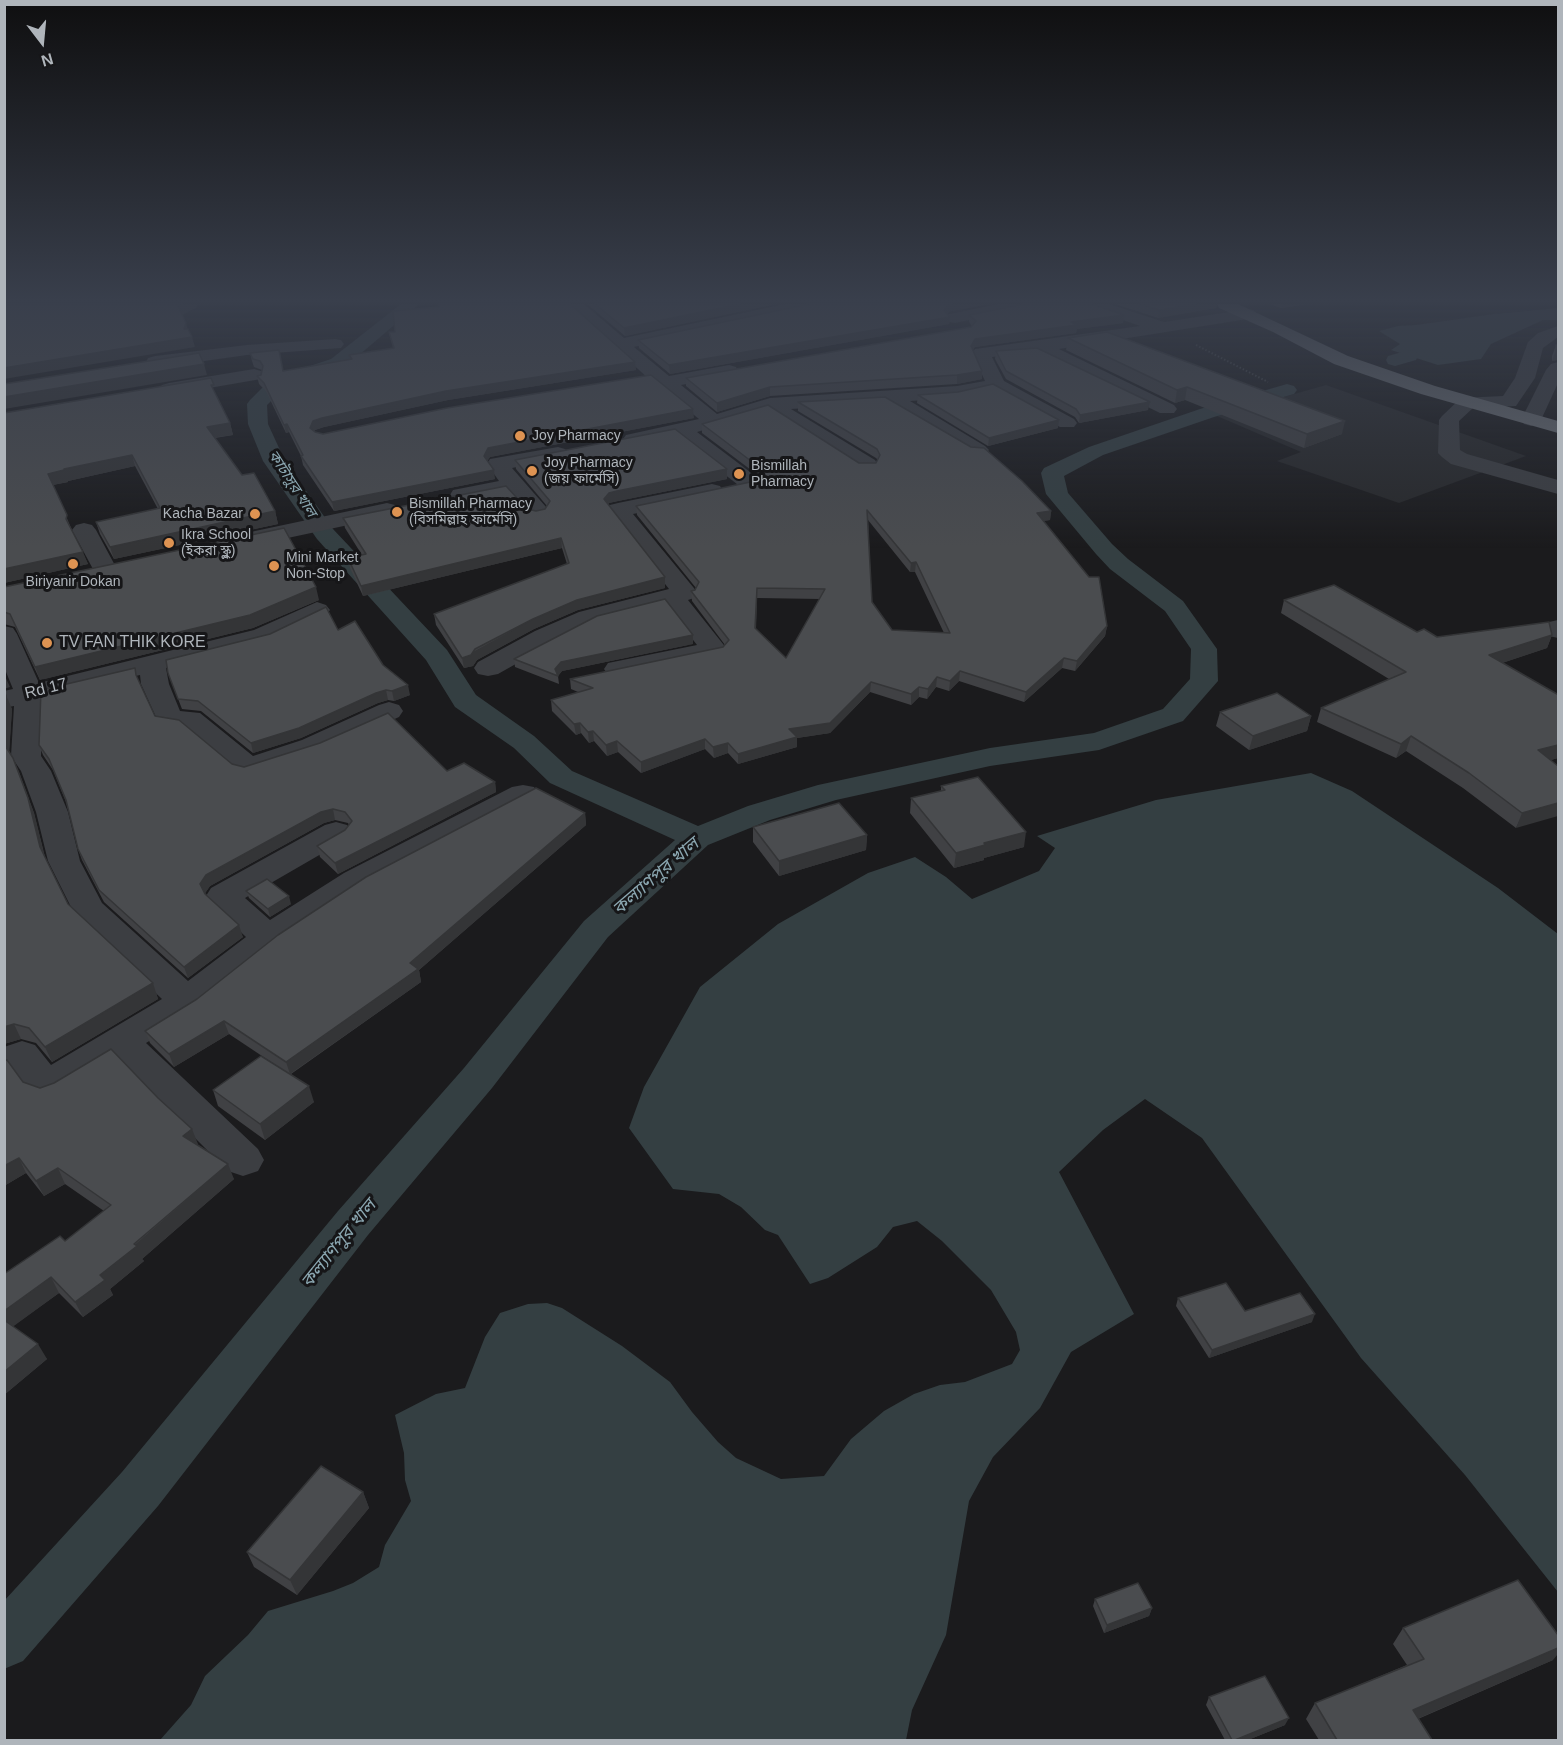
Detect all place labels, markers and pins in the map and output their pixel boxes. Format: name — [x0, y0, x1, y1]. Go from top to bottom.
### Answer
place label: Joy Pharmacy — [532, 428, 621, 444]
marker: Joy Pharmacy — [513, 429, 527, 443]
place label: Joy Pharmacy (জয় ফার্মেসি) — [544, 455, 633, 488]
place label: Bismillah Pharmacy — [751, 458, 814, 490]
marker: Joy Pharmacy (জয় ফার্মেসি) — [525, 464, 539, 478]
marker: Bismillah Pharmacy — [732, 467, 746, 481]
place label: Bismillah Pharmacy (বিসমিল্লাহ ফার্মেসি) — [409, 496, 532, 528]
marker: Bismillah Pharmacy (বিসমিল্লাহ ফার্মেসি) — [390, 505, 404, 519]
place label: Kacha Bazar — [163, 506, 243, 522]
marker: Kacha Bazar — [248, 507, 262, 521]
place label: Ikra School (ইকরা স্কুল) — [181, 527, 251, 560]
marker: Ikra School (ইকরা স্কুল) — [162, 536, 176, 550]
place label: Mini Market Non-Stop — [286, 550, 358, 582]
marker: Biriyanir Dokan — [66, 557, 80, 571]
marker: Mini Market Non-Stop — [267, 559, 281, 573]
place label: Biriyanir Dokan — [26, 574, 120, 590]
place label: TV FAN THIK KORE — [59, 633, 206, 653]
marker: TV FAN THIK KORE — [40, 636, 54, 650]

